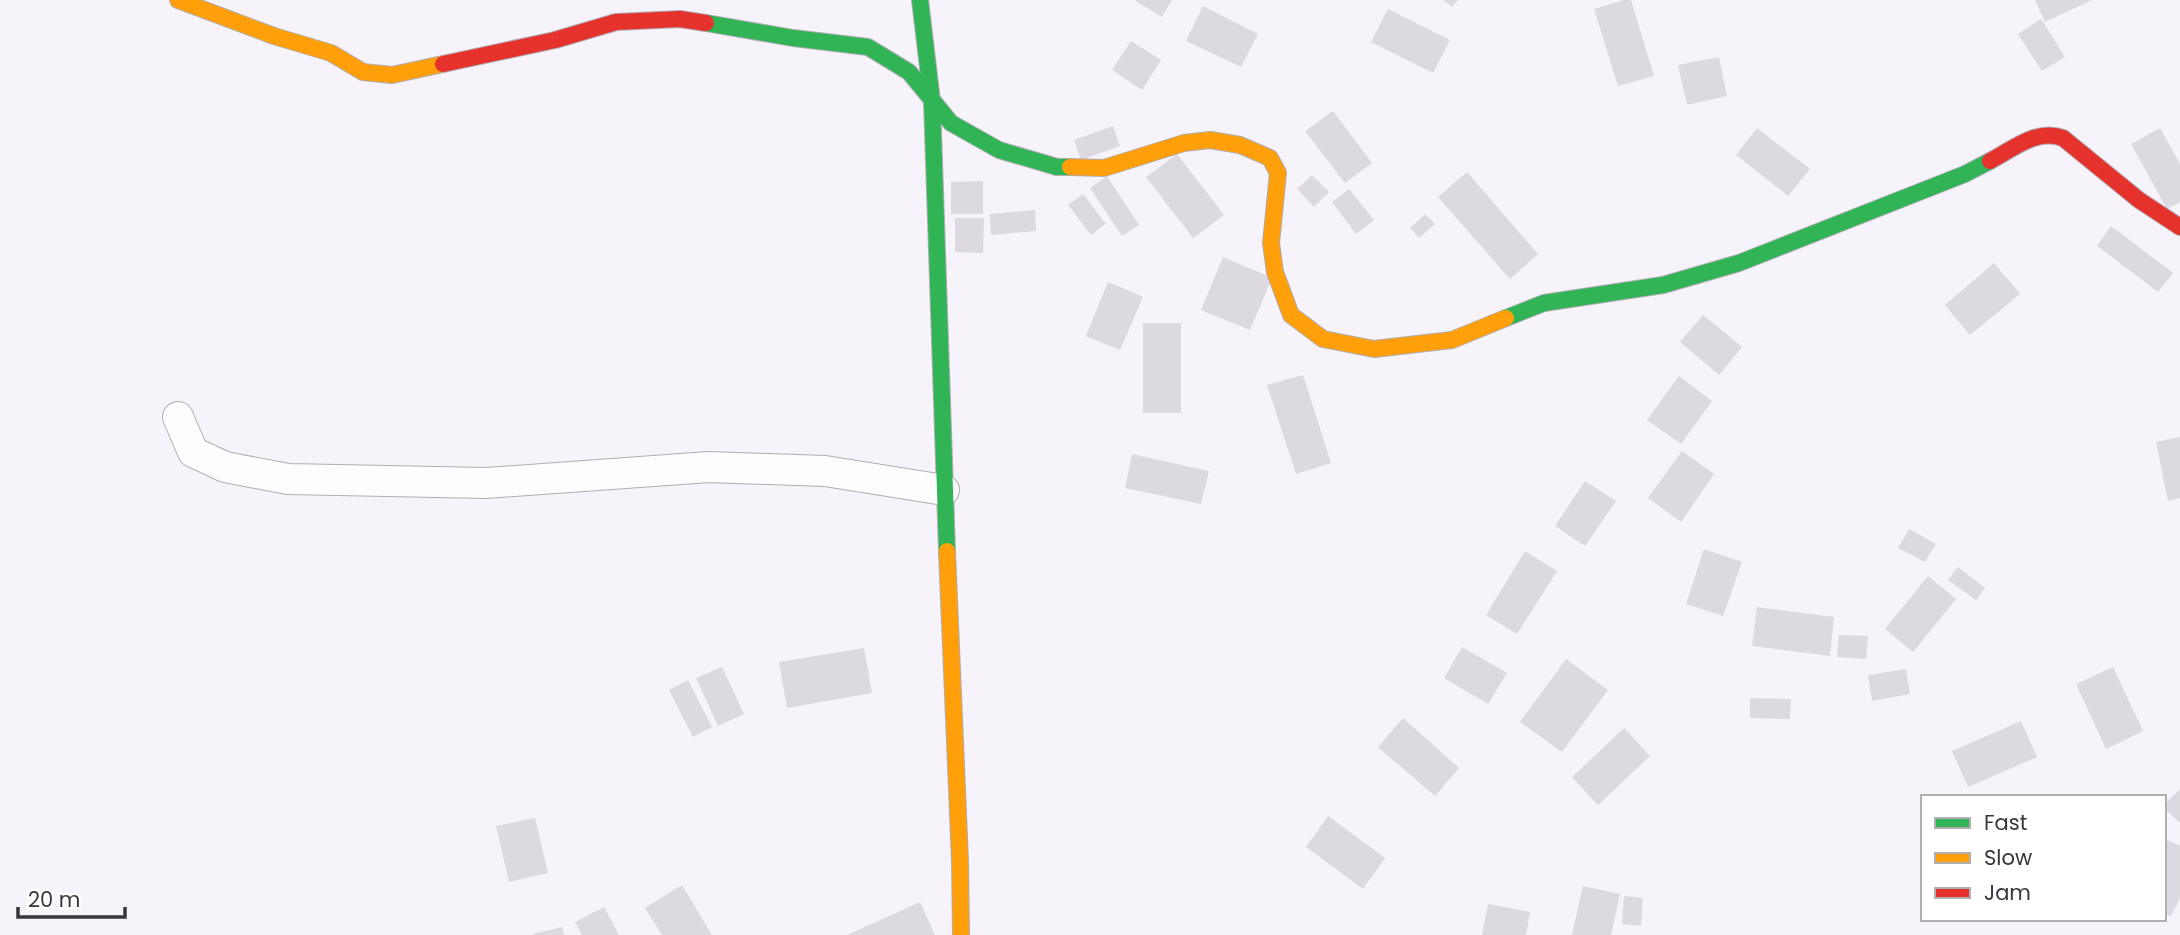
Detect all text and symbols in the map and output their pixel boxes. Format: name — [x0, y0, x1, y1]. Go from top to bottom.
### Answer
legend — [1921, 795, 2166, 921]
text: Fast — [1984, 808, 2027, 837]
text: Slow — [1984, 843, 2032, 872]
scale bar — [18, 876, 124, 920]
text: Jam — [1984, 878, 2031, 907]
text: 20 m — [28, 885, 81, 914]

